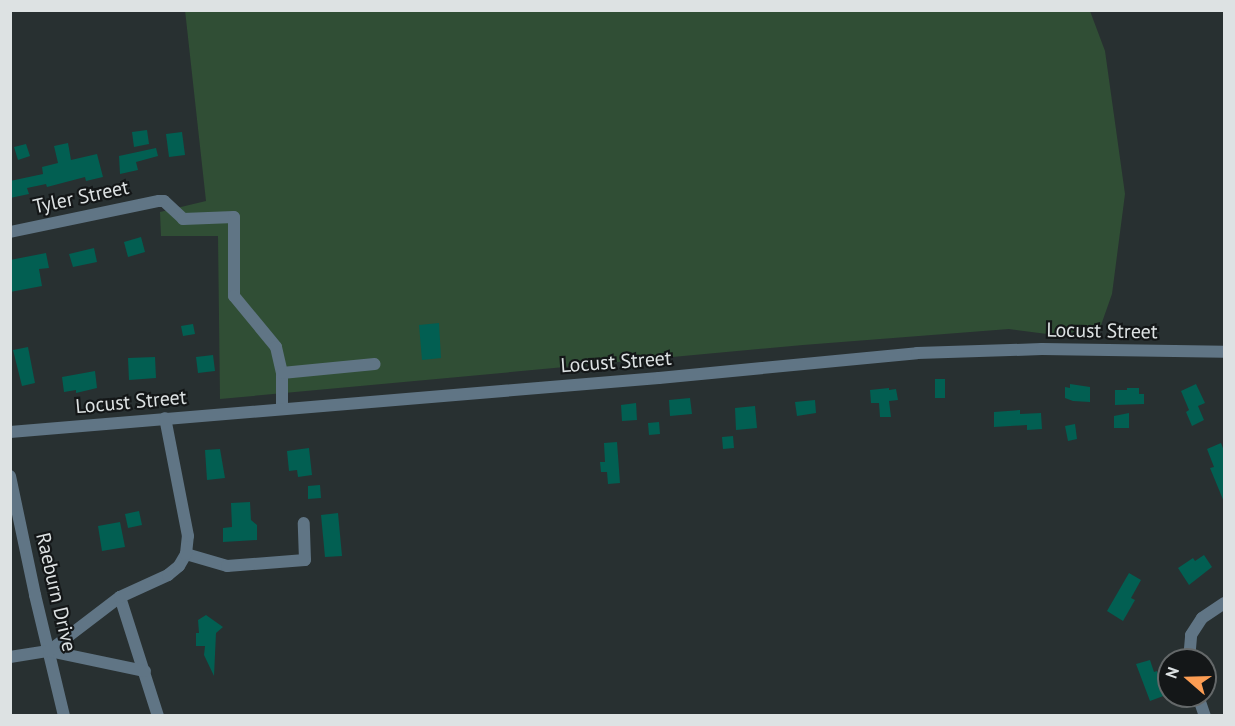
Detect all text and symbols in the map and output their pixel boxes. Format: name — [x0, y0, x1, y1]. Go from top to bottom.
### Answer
street label: Tyler Street — [31, 175, 131, 219]
street label: Locust Street — [1046, 318, 1158, 344]
street label: Locust Street — [560, 346, 672, 378]
street label: Locust Street — [75, 385, 187, 419]
street label: Raeburn Drive — [31, 530, 81, 654]
north arrow — [1157, 648, 1217, 708]
text: N — [1161, 664, 1183, 681]

